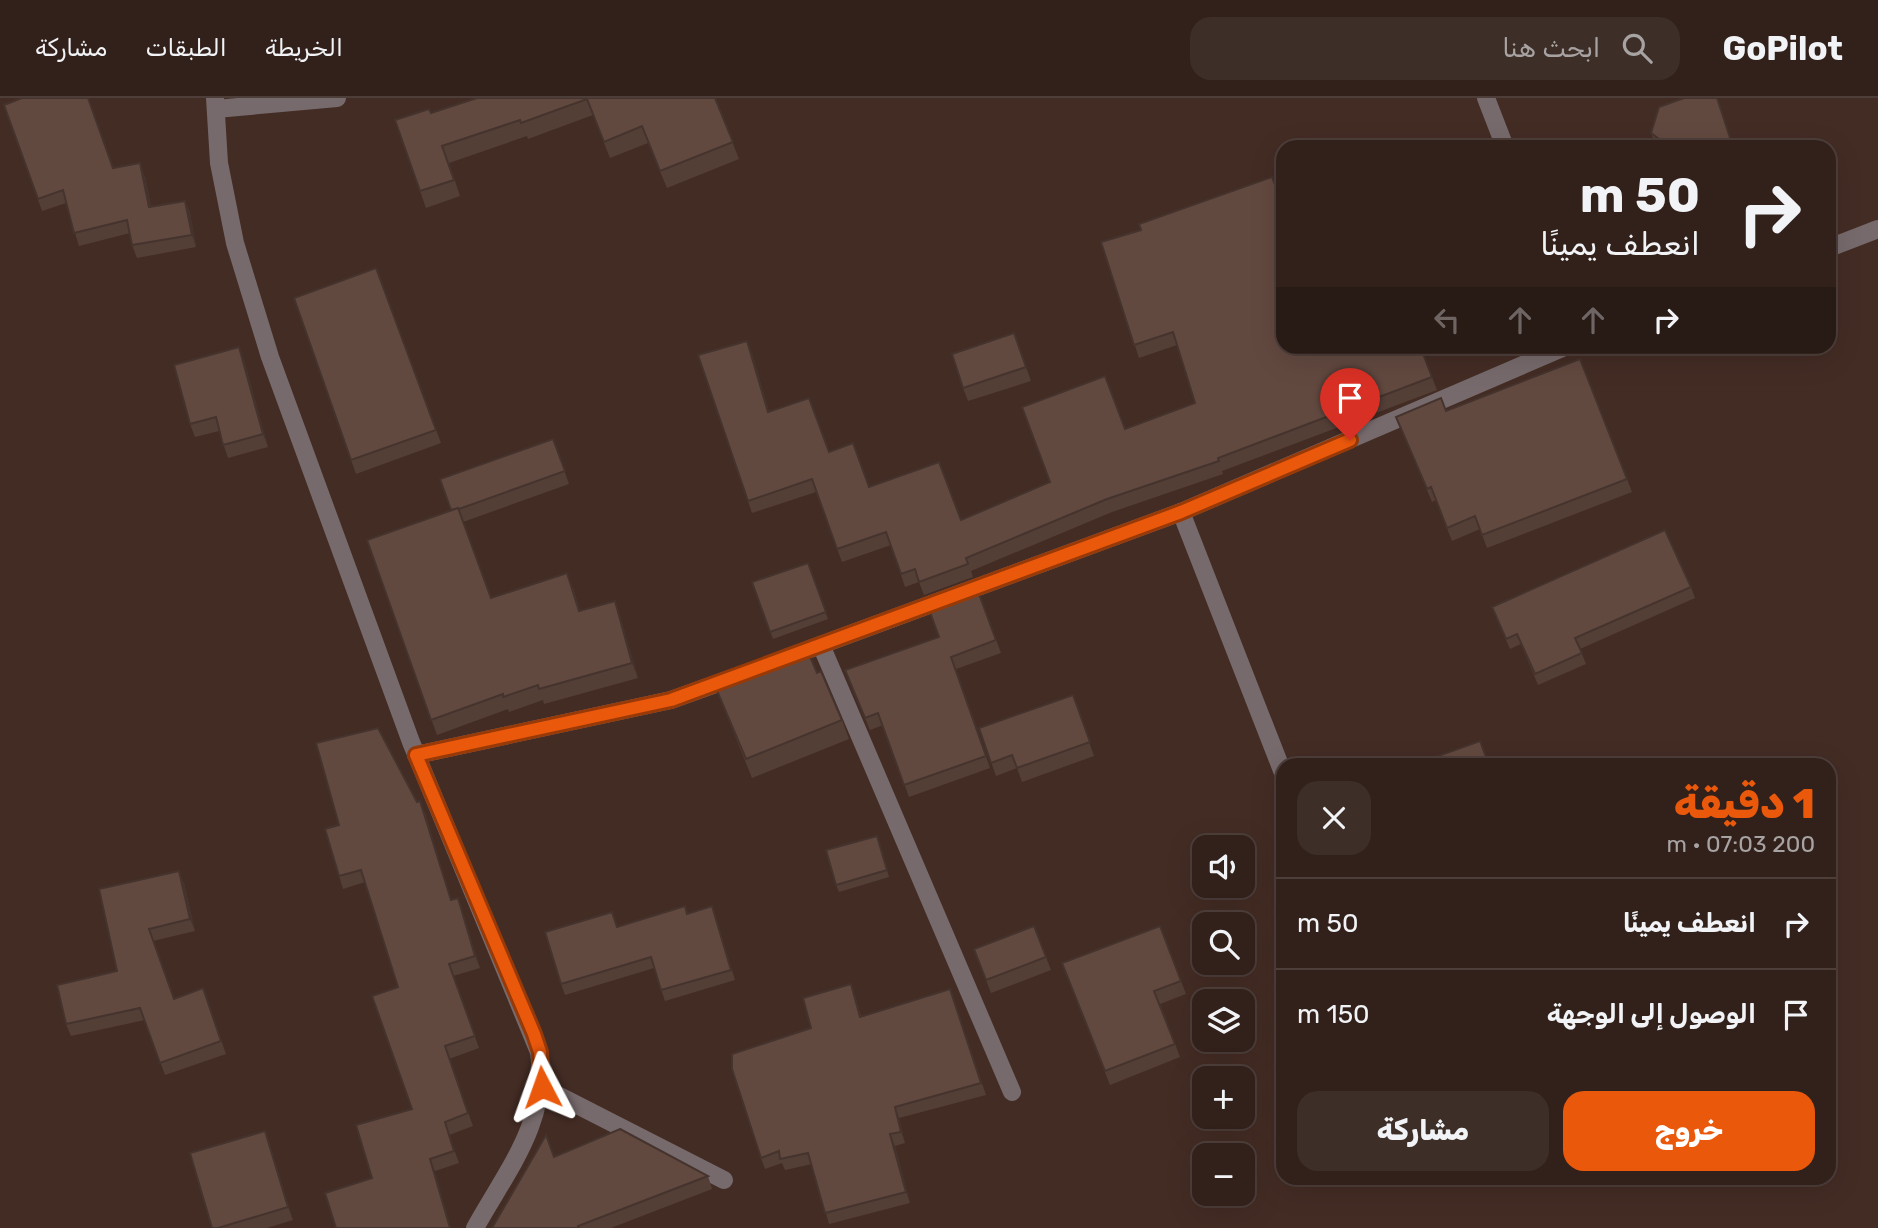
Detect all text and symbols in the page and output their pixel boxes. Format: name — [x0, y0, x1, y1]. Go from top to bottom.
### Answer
search box — [1190, 17, 1680, 80]
icon: search — [1618, 29, 1656, 67]
text: GoPilot — [1722, 29, 1843, 68]
text: ابحث هنا — [1502, 33, 1600, 64]
text: مشاركة — [35, 34, 107, 62]
text: الطبقات — [145, 34, 227, 62]
text: الخريطة — [265, 34, 343, 62]
text: 50 m — [1580, 166, 1700, 224]
icon: right — [1724, 168, 1815, 259]
text: انعطف يمينًا — [1540, 225, 1700, 263]
icon: left — [1428, 301, 1466, 339]
icon: ahead — [1501, 301, 1539, 339]
icon: ahead — [1574, 301, 1612, 339]
icon: right — [1647, 301, 1685, 339]
pin — [1320, 368, 1380, 440]
icon: arrive — [1331, 379, 1369, 417]
text: 1 دقيقة — [1674, 779, 1815, 829]
button: close — [1297, 781, 1371, 855]
text: 200 m · 07:03 — [1667, 830, 1815, 858]
map controls — [1192, 835, 1255, 1206]
button: sound — [1192, 835, 1255, 898]
icon: right — [1777, 905, 1815, 943]
text: 50 m — [1297, 908, 1358, 939]
text: انعطف يمينًا — [1623, 908, 1756, 939]
button: search — [1192, 912, 1255, 975]
button: layers — [1192, 989, 1255, 1052]
icon: arrive — [1777, 996, 1815, 1034]
text: 150 m — [1297, 999, 1370, 1030]
text: الوصول إلى الوجهة — [1547, 999, 1756, 1030]
position arrow — [505, 1050, 579, 1124]
button: + — [1192, 1066, 1255, 1129]
button: مشاركة — [1297, 1091, 1549, 1171]
button: خروج — [1563, 1091, 1815, 1171]
button: − — [1192, 1143, 1255, 1206]

